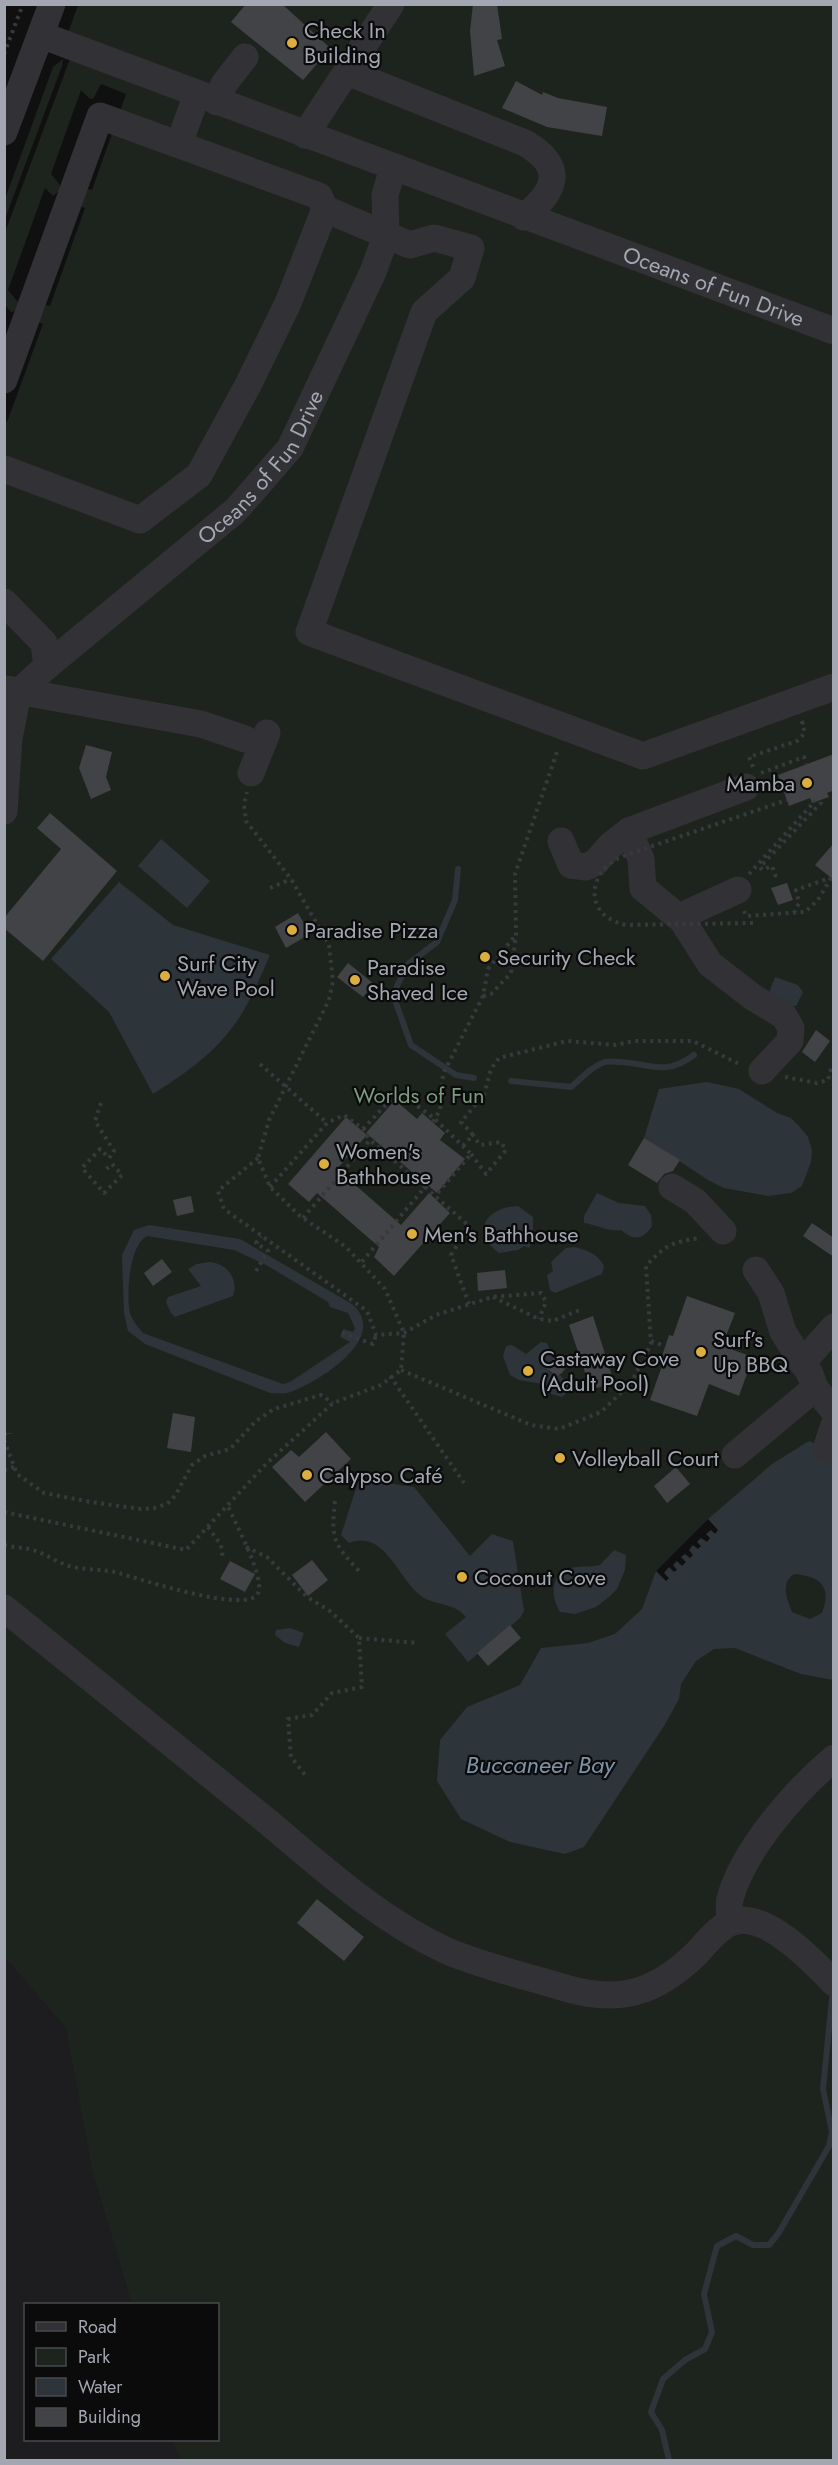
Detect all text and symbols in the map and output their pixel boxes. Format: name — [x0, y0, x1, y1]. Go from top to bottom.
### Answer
place label: Check In Building — [304, 14, 386, 71]
marker: Check In Building — [285, 36, 299, 50]
street label: Oceans of Fun Drive — [619, 238, 809, 334]
street label: Oceans of Fun Drive — [190, 385, 331, 552]
place label: Mamba — [726, 767, 795, 799]
marker: Mamba — [800, 776, 814, 790]
place label: Paradise Pizza — [304, 914, 438, 946]
marker: Paradise Pizza — [285, 923, 299, 937]
place label: Security Check — [497, 941, 636, 973]
place label: Surf City Wave Pool — [177, 947, 275, 1004]
marker: Security Check — [478, 950, 492, 964]
place label: Paradise Shaved Ice — [367, 951, 468, 1008]
marker: Surf City Wave Pool — [158, 969, 172, 983]
marker: Paradise Shaved Ice — [348, 973, 362, 987]
park label: Worlds of Fun — [353, 1079, 485, 1111]
place label: Women's Bathhouse — [336, 1135, 431, 1192]
marker: Women's Bathhouse — [317, 1157, 331, 1171]
place label: Men's Bathhouse — [424, 1218, 579, 1250]
marker: Men's Bathhouse — [405, 1227, 419, 1241]
place label: Surf’s Up BBQ — [713, 1323, 788, 1380]
place label: Castaway Cove (Adult Pool) — [540, 1342, 679, 1399]
marker: Surf’s Up BBQ — [694, 1345, 708, 1359]
marker: Castaway Cove (Adult Pool) — [521, 1364, 535, 1378]
place label: Volleyball Court — [572, 1442, 720, 1474]
marker: Volleyball Court — [553, 1451, 567, 1465]
place label: Calypso Café — [319, 1459, 443, 1491]
marker: Calypso Café — [300, 1468, 314, 1482]
place label: Coconut Cove — [474, 1561, 606, 1593]
marker: Coconut Cove — [455, 1570, 469, 1584]
water label: Buccaneer Bay — [466, 1747, 616, 1782]
legend — [24, 2303, 219, 2441]
text: Road — [78, 2314, 117, 2340]
text: Park — [78, 2344, 110, 2370]
text: Water — [78, 2374, 123, 2400]
text: Building — [78, 2404, 141, 2430]

